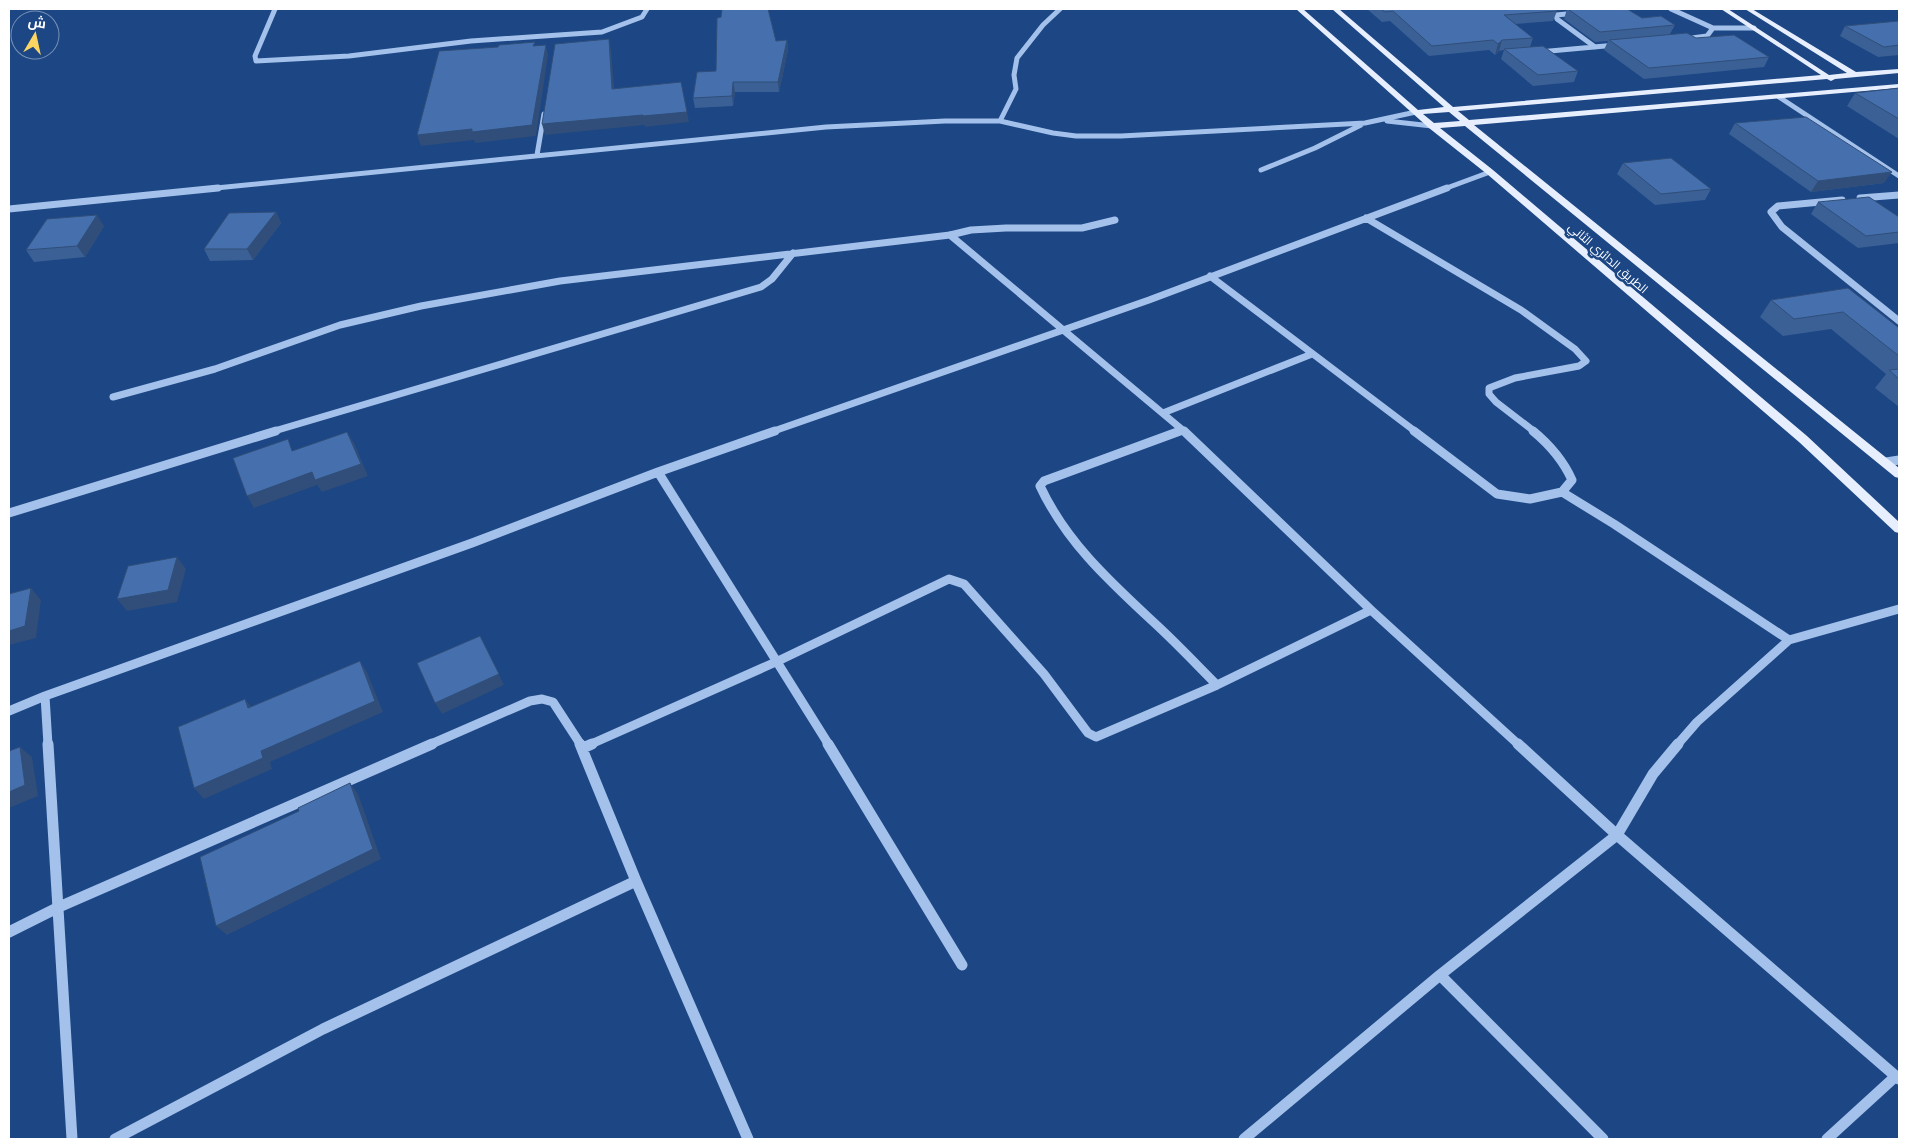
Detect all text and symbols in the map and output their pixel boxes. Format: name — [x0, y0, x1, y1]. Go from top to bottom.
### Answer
north arrow — [10, 10, 60, 60]
text: ش — [27, 13, 47, 32]
street label: الطريق الدائري الثاني — [1563, 220, 1651, 299]

